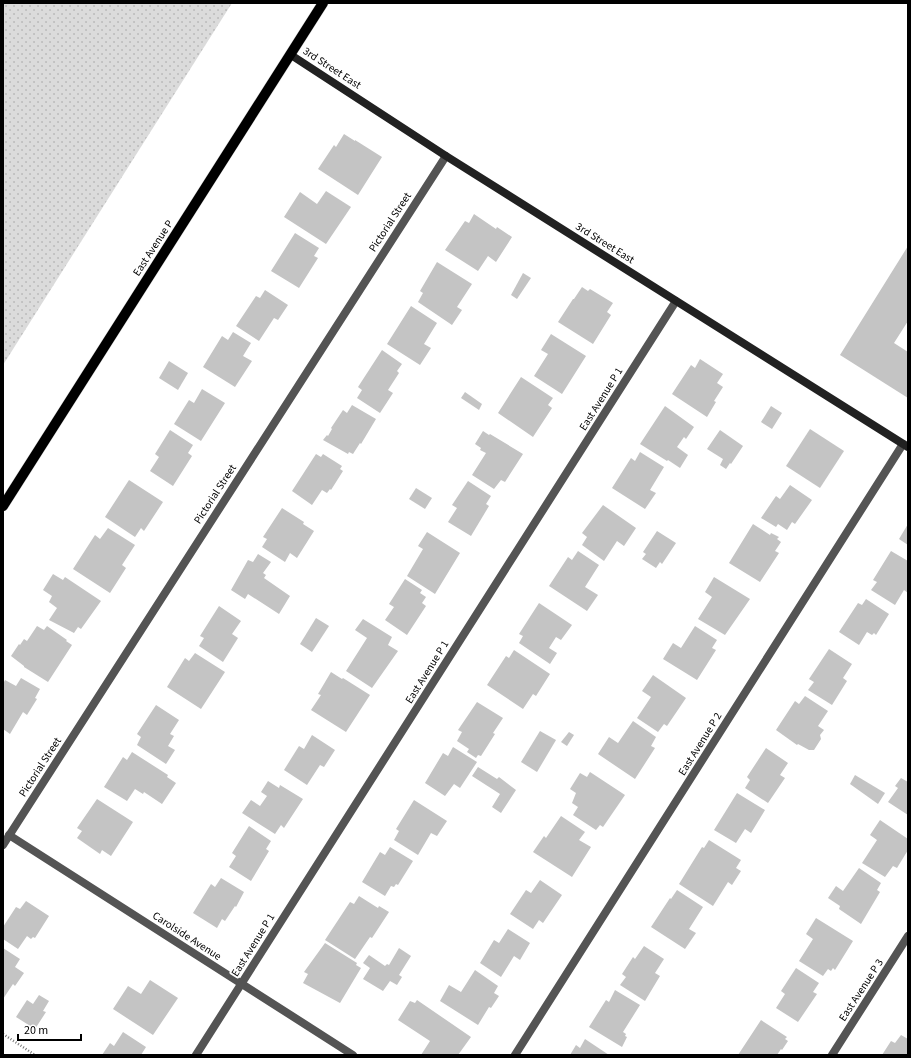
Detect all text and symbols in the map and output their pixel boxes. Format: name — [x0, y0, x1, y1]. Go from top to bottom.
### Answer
street label: 3rd Street East — [300, 44, 364, 93]
street label: Pictorial Street — [365, 189, 415, 255]
street label: East Avenue P — [129, 217, 177, 279]
street label: 3rd Street East — [573, 219, 637, 267]
street label: East Avenue P 1 — [576, 365, 626, 433]
street label: Pictorial Street — [190, 461, 240, 527]
street label: East Avenue P 1 — [402, 638, 452, 706]
street label: East Avenue P 2 — [675, 710, 725, 778]
street label: Pictorial Street — [15, 734, 65, 800]
street label: Carolside Avenue — [150, 908, 225, 964]
street label: East Avenue P 1 — [228, 911, 278, 979]
street label: East Avenue P 3 — [835, 956, 887, 1024]
scale bar — [18, 1016, 81, 1042]
text: 20 m — [24, 1022, 48, 1039]

